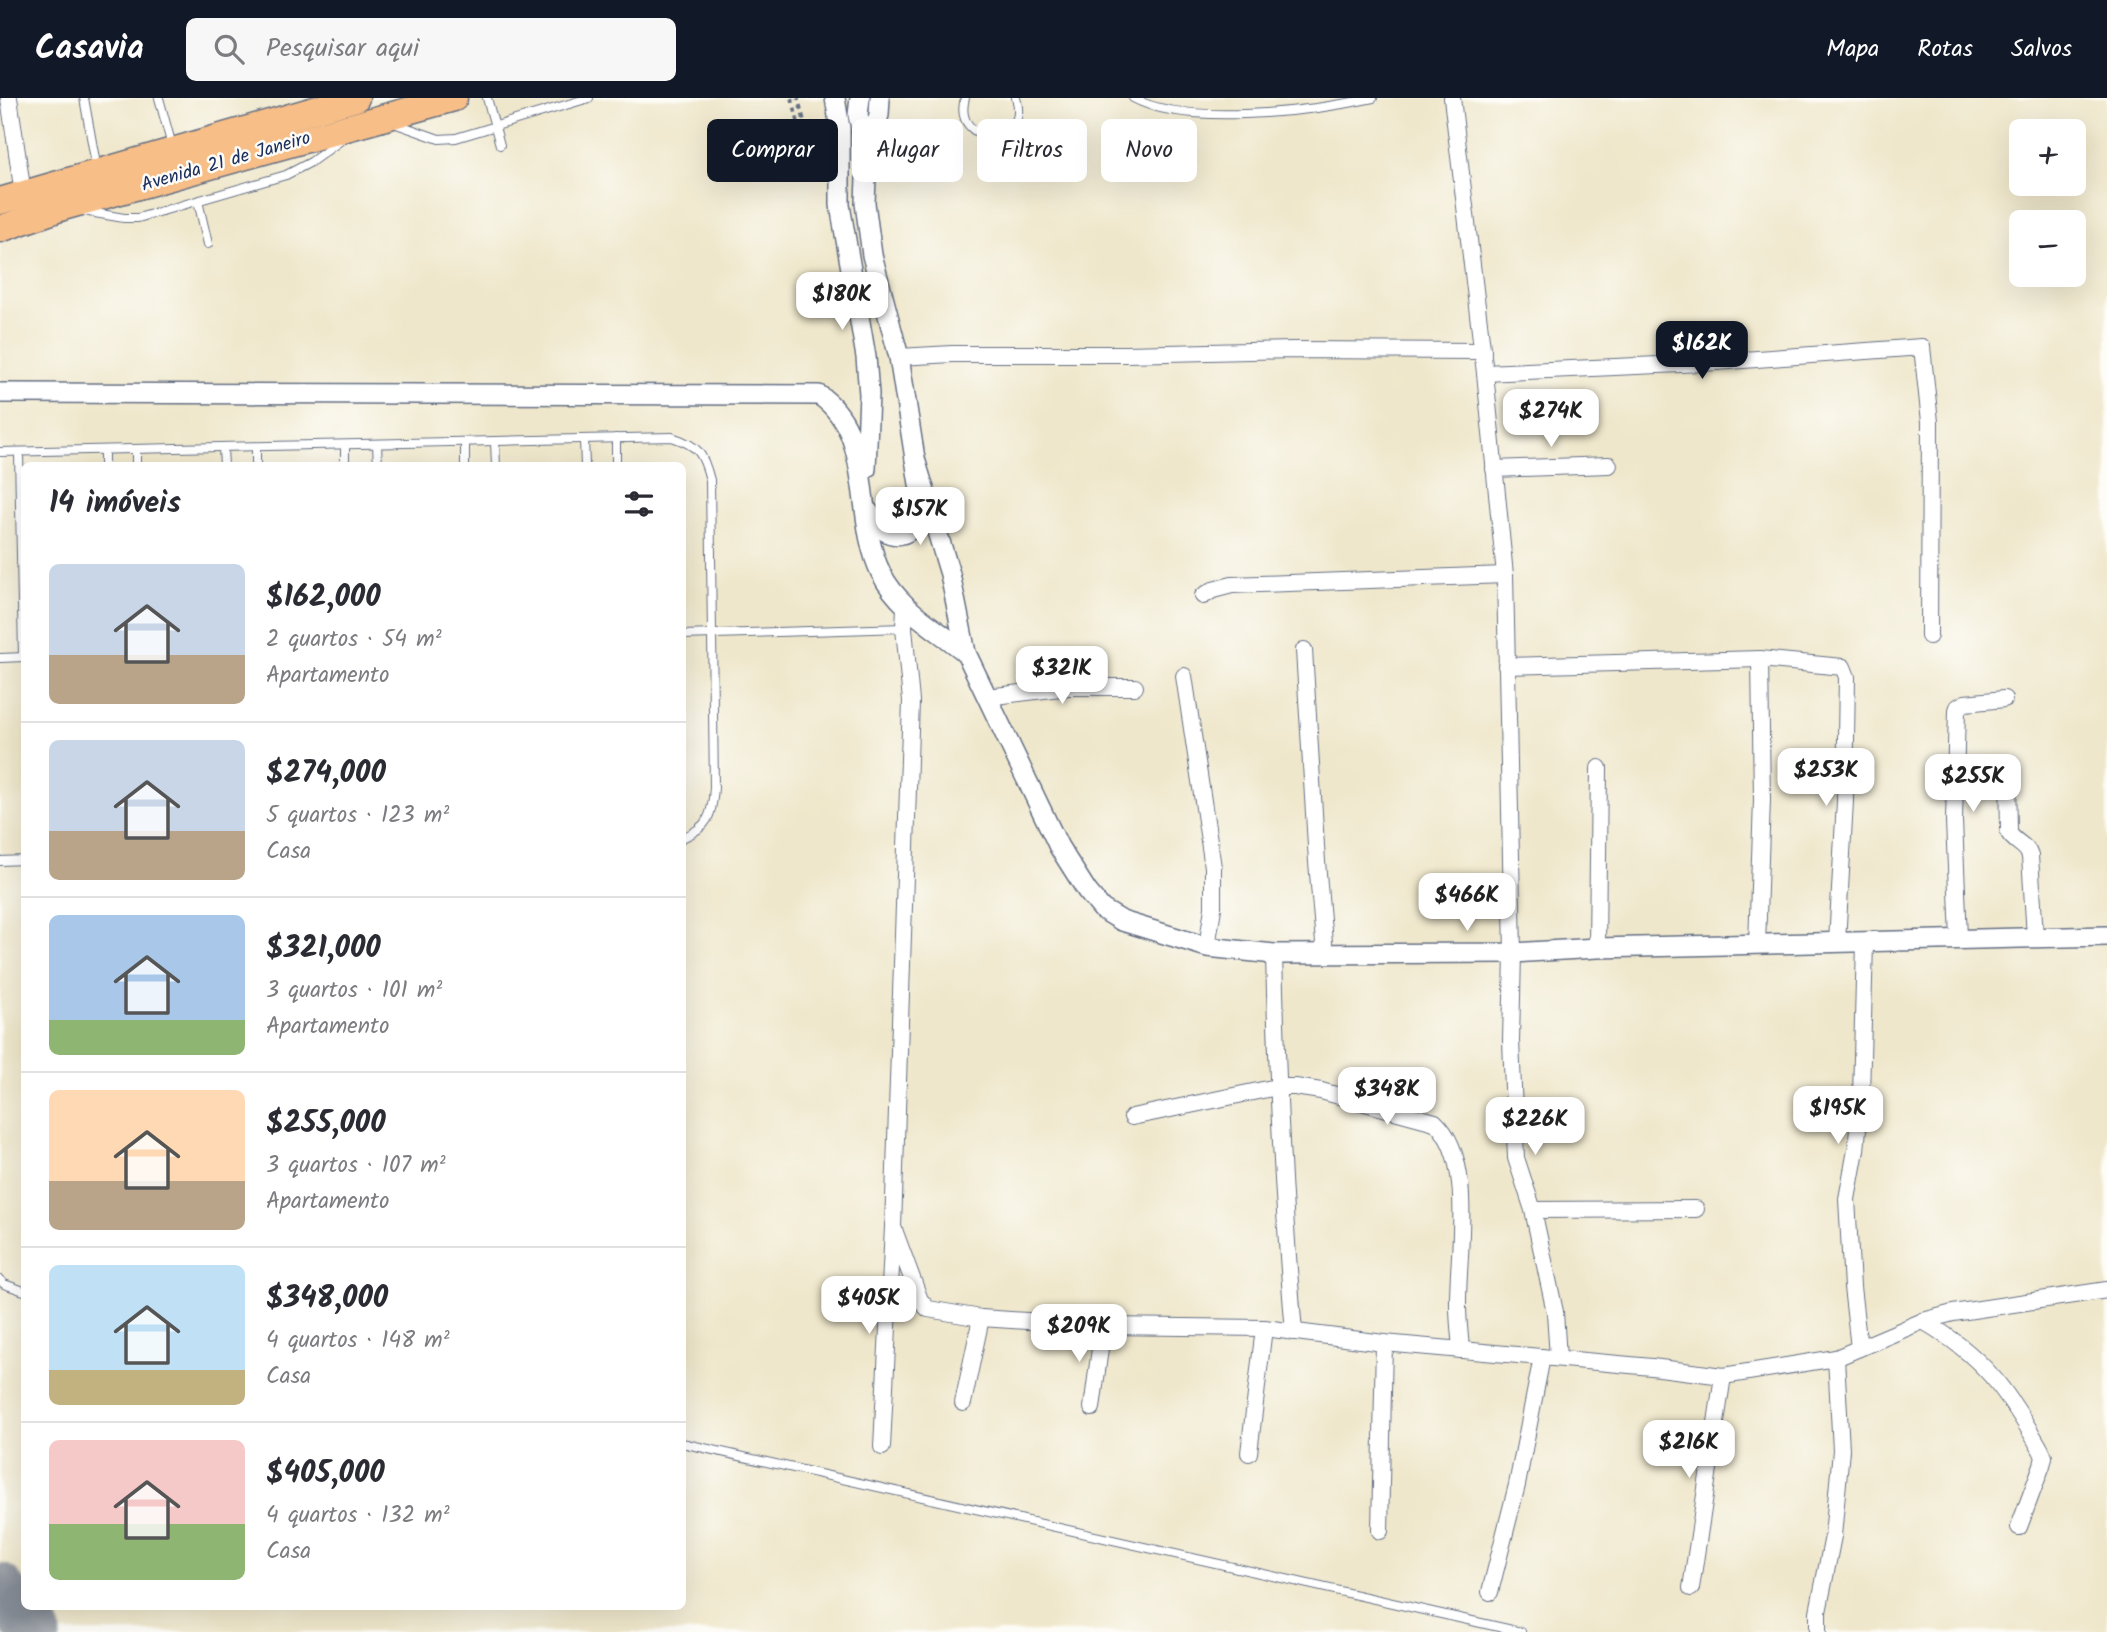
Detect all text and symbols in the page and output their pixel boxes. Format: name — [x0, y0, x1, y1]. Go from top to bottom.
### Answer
search box — [186, 18, 676, 81]
text: Casavia — [35, 23, 144, 76]
text: Pesquisar aqui — [266, 28, 419, 70]
icon: search — [210, 30, 248, 68]
text: Mapa — [1826, 30, 1879, 69]
text: Rotas — [1917, 30, 1973, 69]
text: Salvos — [2011, 30, 2072, 69]
chip: Comprar — [707, 119, 838, 182]
chip: Alugar — [852, 119, 963, 182]
chip: Filtros — [977, 119, 1087, 182]
chip: Novo — [1101, 119, 1197, 182]
map controls — [2009, 119, 2086, 287]
button: + — [2009, 119, 2086, 196]
street label: Avenida 21 de Janeiro — [138, 123, 314, 201]
button: − — [2009, 210, 2086, 287]
pin: $180K — [793, 272, 891, 332]
text: $180K — [812, 277, 872, 313]
pin: $162K — [1653, 322, 1751, 381]
text: $162K — [1672, 326, 1732, 362]
pin: $274K — [1502, 390, 1600, 449]
text: $274K — [1519, 394, 1583, 430]
text: 14 imóveis — [49, 480, 181, 528]
icon: filters — [620, 485, 658, 523]
pin: $157K — [871, 488, 969, 547]
text: $157K — [892, 492, 948, 528]
text: $162,000 — [266, 574, 381, 622]
icon: home — [105, 592, 189, 676]
text: 2 quartos · 54 m² — [266, 622, 442, 658]
pin: $321K — [1013, 646, 1111, 706]
text: $321K — [1032, 651, 1092, 687]
text: Apartamento — [266, 658, 389, 694]
pin: $253K — [1777, 748, 1875, 808]
text: $274,000 — [266, 750, 386, 798]
text: $253K — [1793, 753, 1859, 789]
pin: $255K — [1924, 754, 2022, 814]
text: $255K — [1941, 759, 2005, 795]
icon: home — [105, 768, 189, 852]
text: 5 quartos · 123 m² — [266, 798, 449, 834]
text: Casa — [266, 834, 311, 870]
pin: $466K — [1418, 874, 1516, 933]
text: $466K — [1435, 878, 1499, 914]
text: $321,000 — [266, 925, 381, 973]
icon: home — [105, 943, 189, 1027]
text: 3 quartos · 101 m² — [266, 973, 442, 1009]
text: Apartamento — [266, 1009, 389, 1045]
pin: $348K — [1338, 1068, 1436, 1127]
text: $348K — [1354, 1072, 1420, 1108]
pin: $195K — [1789, 1086, 1887, 1146]
text: $195K — [1809, 1091, 1867, 1127]
pin: $226K — [1486, 1098, 1584, 1157]
text: $255,000 — [266, 1100, 386, 1148]
text: $226K — [1502, 1102, 1568, 1138]
icon: home — [105, 1118, 189, 1202]
text: 3 quartos · 107 m² — [266, 1148, 446, 1184]
text: Apartamento — [266, 1184, 389, 1220]
text: $348,000 — [266, 1275, 388, 1323]
pin: $405K — [820, 1276, 918, 1336]
text: $405K — [837, 1281, 901, 1317]
icon: home — [105, 1293, 189, 1377]
pin: $209K — [1030, 1304, 1128, 1364]
text: $209K — [1047, 1309, 1111, 1345]
text: 4 quartos · 148 m² — [266, 1323, 450, 1359]
text: Casa — [266, 1359, 311, 1395]
pin: $216K — [1640, 1420, 1738, 1480]
text: $216K — [1659, 1425, 1719, 1461]
text: $405,000 — [266, 1450, 385, 1498]
icon: home — [105, 1468, 189, 1552]
text: 4 quartos · 132 m² — [266, 1498, 450, 1534]
text: Casa — [266, 1534, 311, 1570]

